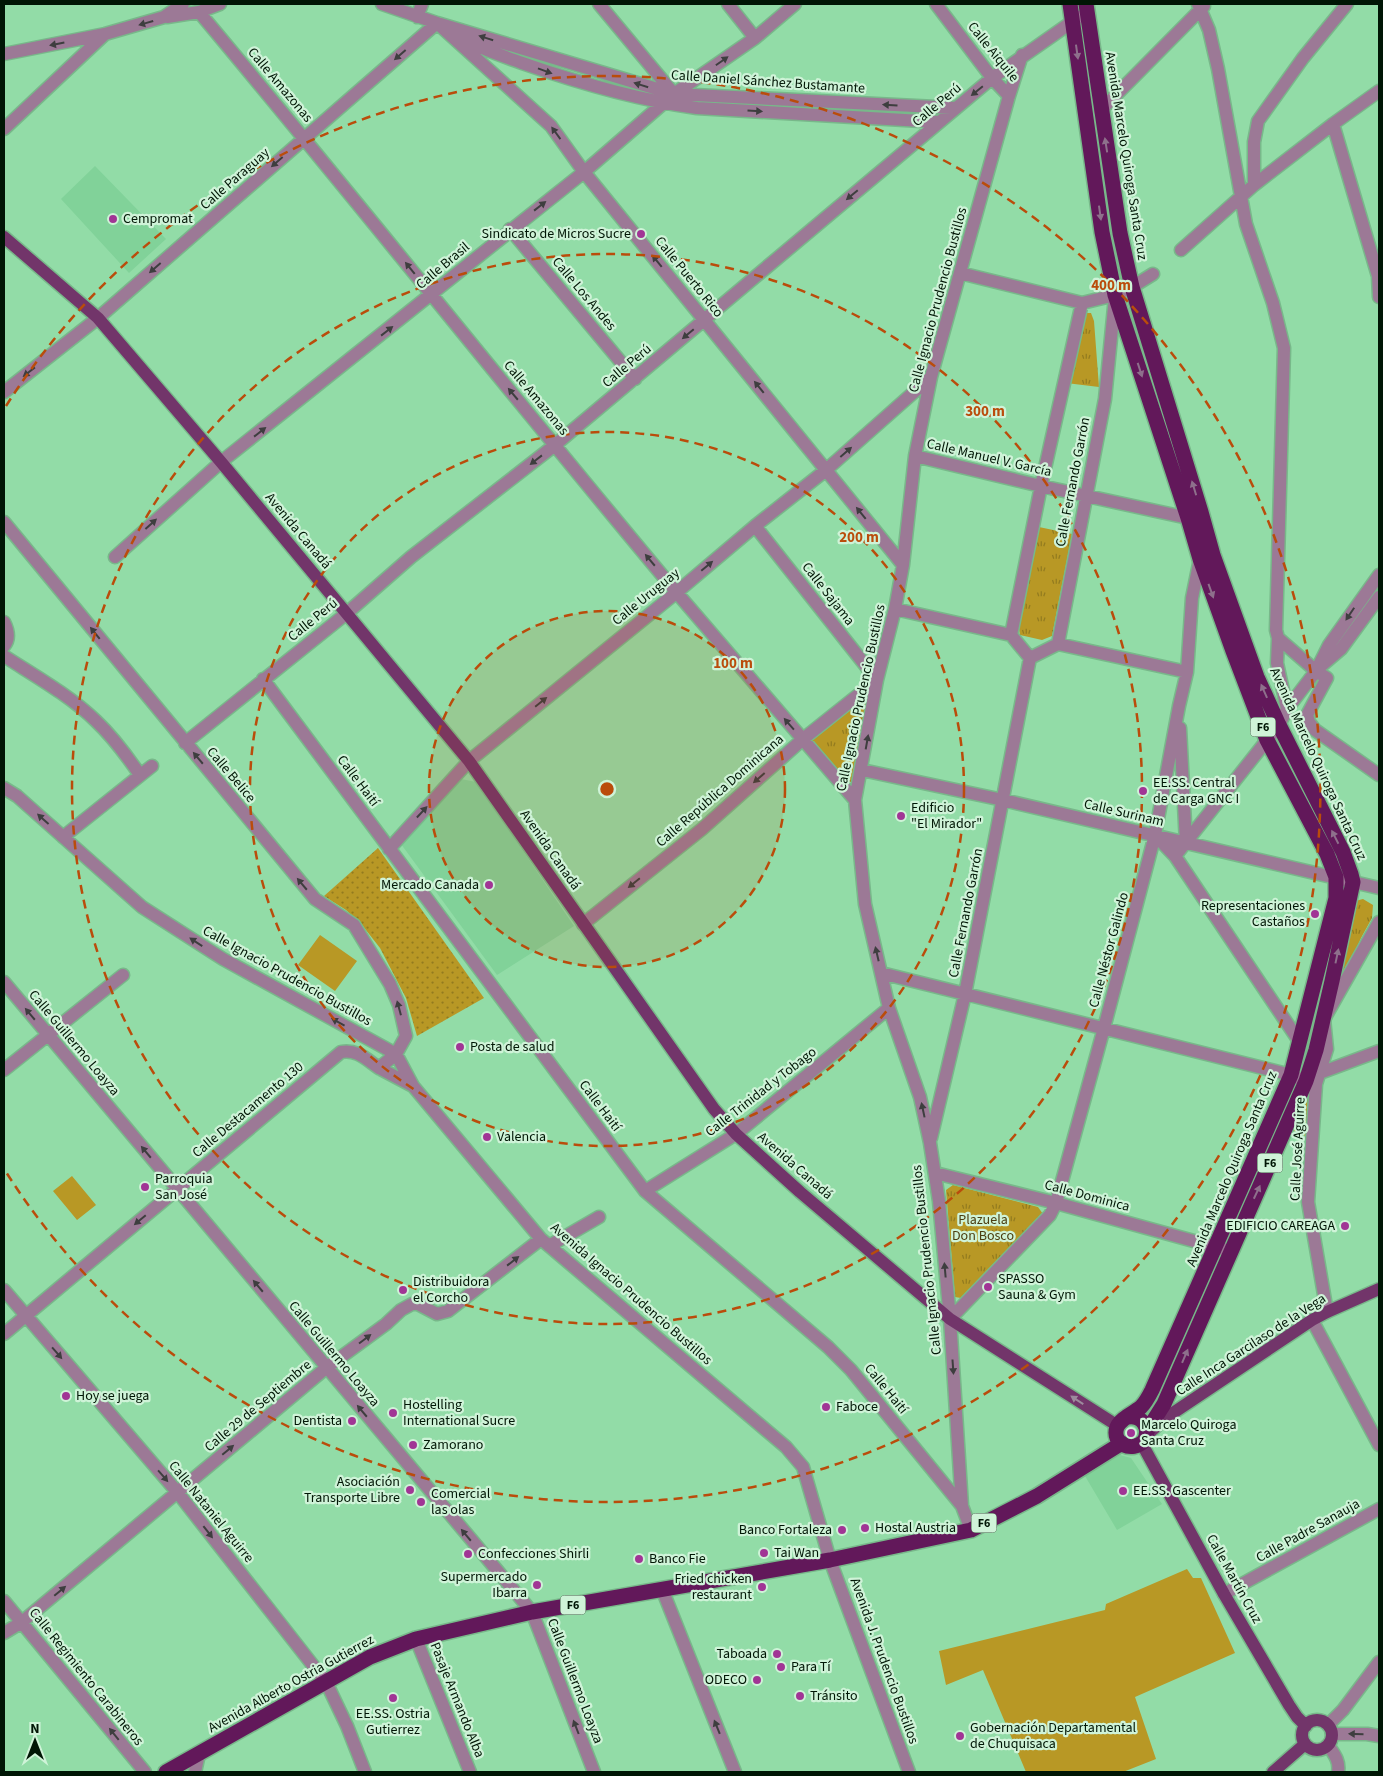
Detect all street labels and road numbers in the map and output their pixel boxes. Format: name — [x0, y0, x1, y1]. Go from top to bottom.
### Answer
street label: Calle Aiquile — [962, 18, 1024, 86]
street label: Calle Amazonas — [243, 43, 317, 127]
street label: Avenida Marcelo Quiroga Santa Cruz — [1100, 50, 1152, 262]
street label: Calle Daniel Sánchez Bustamante — [670, 65, 866, 99]
street label: Calle Perú — [908, 78, 966, 132]
street label: Calle Paraguay — [196, 143, 274, 215]
street label: Calle Ignacio Prudencio Bustillos — [904, 205, 972, 395]
street label: Calle Puerto Rico — [650, 232, 728, 322]
street label: Calle Brasil — [412, 237, 475, 294]
street label: Calle Los Andes — [547, 253, 621, 335]
street label: Calle Perú — [598, 339, 656, 393]
street label: Calle Amazonas — [499, 356, 573, 440]
street label: Calle Fernando Garrón — [1051, 416, 1095, 548]
street label: Calle Manuel V. García — [925, 434, 1053, 482]
street label: Avenida Canadá — [260, 488, 336, 574]
street label: Calle Sajama — [797, 558, 859, 630]
street label: Calle Uruguay — [608, 563, 684, 630]
street label: Calle Perú — [284, 594, 342, 646]
street label: Calle Ignacio Prudencio Bustillos — [831, 602, 891, 793]
street label: Avenida Marcelo Quiroga Santa Cruz — [1264, 664, 1372, 864]
road number: F6 — [1250, 718, 1276, 736]
street label: Calle República Dominicana — [652, 730, 788, 852]
street label: Calle Belice — [202, 743, 260, 807]
street label: Calle Haití — [332, 751, 384, 811]
street label: Calle Surinam — [1082, 794, 1166, 832]
street label: Avenida Canadá — [515, 806, 585, 894]
street label: Calle Fernando Garrón — [944, 847, 988, 979]
street label: Calle Néstor Galindo — [1084, 890, 1134, 1010]
street label: Calle Ignacio Prudencio Bustillos — [199, 921, 375, 1031]
street label: Calle Guillermo Loayza — [24, 986, 124, 1100]
street label: Calle Trinidad y Tobago — [701, 1042, 821, 1142]
street label: Calle Destacamento 130 — [188, 1057, 308, 1163]
street label: Avenida Marcelo Quiroga Santa Cruz — [1182, 1068, 1282, 1270]
street label: Calle Haití — [574, 1076, 626, 1136]
street label: Calle José Aguirre — [1285, 1096, 1311, 1201]
street label: Avenida Canadá — [753, 1128, 837, 1204]
road number: F6 — [1258, 1154, 1282, 1172]
street label: Calle Ignacio Prudencio Bustillos — [907, 1164, 947, 1356]
street label: Calle Dominica — [1042, 1175, 1132, 1217]
street label: Avenida Ignacio Prudencio Bustillos — [546, 1218, 716, 1370]
street label: Calle Inca Garcilaso de la Vega — [1172, 1289, 1330, 1401]
street label: Calle Guillermo Loayza — [284, 1297, 384, 1411]
street label: Calle 29 de Septiembre — [200, 1355, 316, 1457]
street label: Calle Haití — [859, 1359, 913, 1419]
street label: Calle Nataniel Aguirre — [164, 1457, 258, 1567]
street label: Calle Padre Sanauja — [1252, 1494, 1364, 1568]
road number: F6 — [972, 1514, 996, 1532]
street label: Calle Martín Cruz — [1201, 1531, 1267, 1627]
street label: Avenida J. Prudencio Bustillos — [845, 1575, 923, 1747]
road number: F6 — [560, 1596, 586, 1614]
street label: Calle Regimiento Carabineros — [24, 1604, 148, 1750]
street label: Calle Guillermo Loayza — [542, 1616, 608, 1746]
street label: Avenida Alberto Ostria Gutierrez — [204, 1630, 378, 1738]
street label: Pasaje Armando Alba — [425, 1639, 489, 1761]

